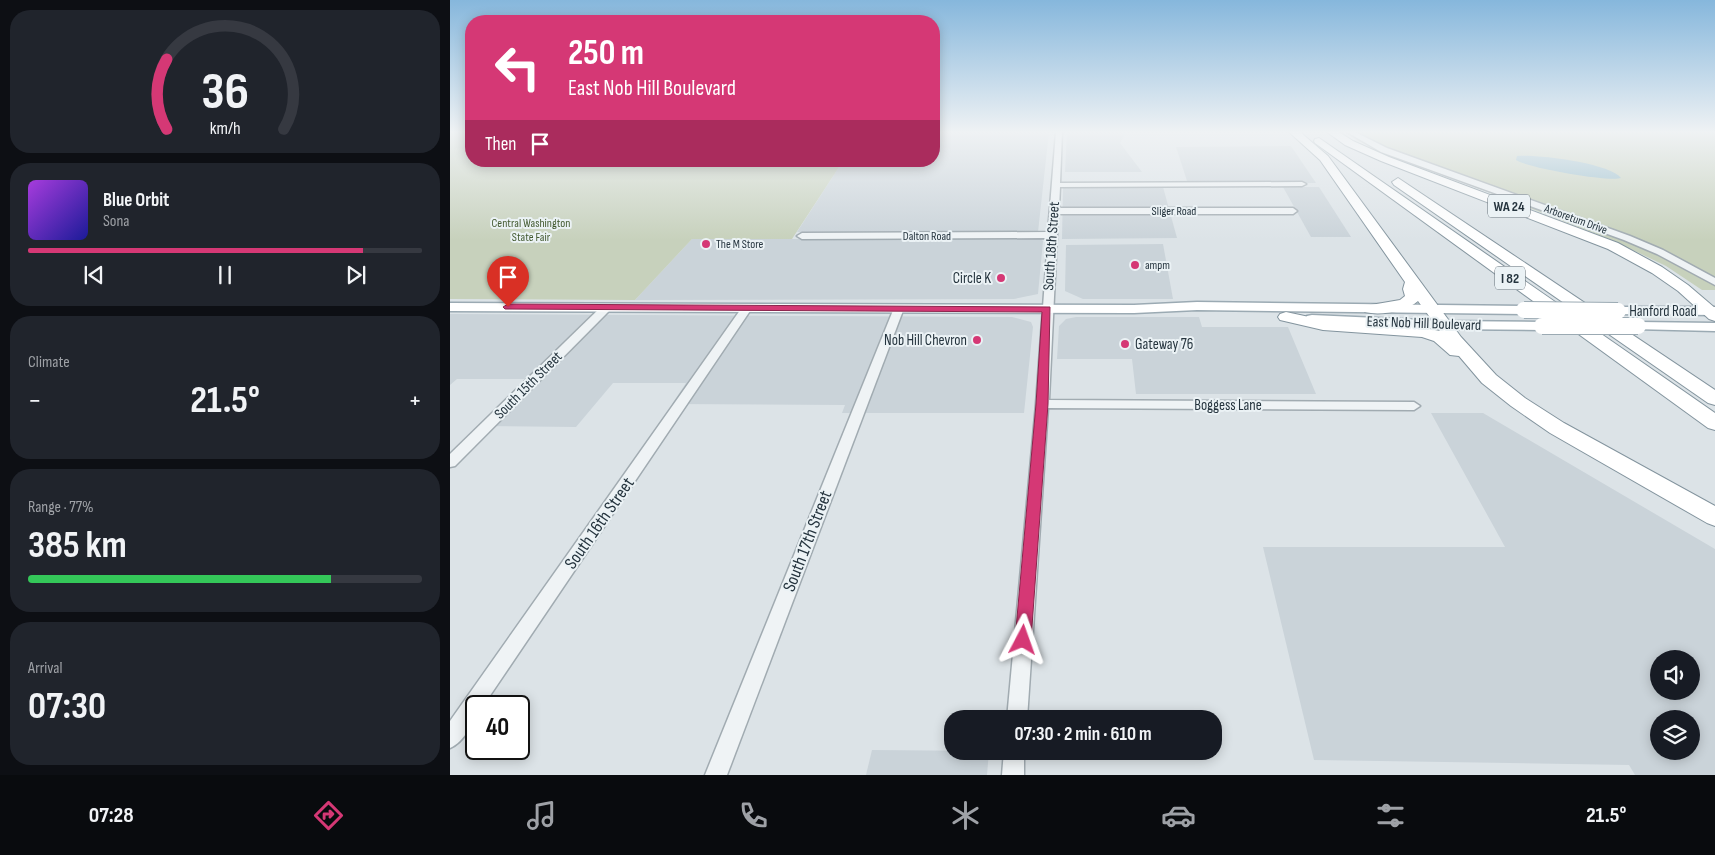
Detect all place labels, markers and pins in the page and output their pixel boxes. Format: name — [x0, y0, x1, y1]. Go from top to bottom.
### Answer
place label: The M Store — [716, 237, 764, 252]
marker: The M Store — [700, 238, 712, 250]
pin — [487, 256, 529, 307]
place label: ampm — [1145, 258, 1170, 273]
marker: ampm — [1129, 259, 1141, 271]
place label: Circle K — [953, 269, 991, 288]
marker: Circle K — [995, 272, 1007, 284]
place label: Nob Hill Chevron — [884, 331, 967, 350]
marker: Nob Hill Chevron — [971, 334, 983, 346]
place label: Gateway 76 — [1135, 335, 1193, 354]
marker: Gateway 76 — [1119, 338, 1131, 350]

